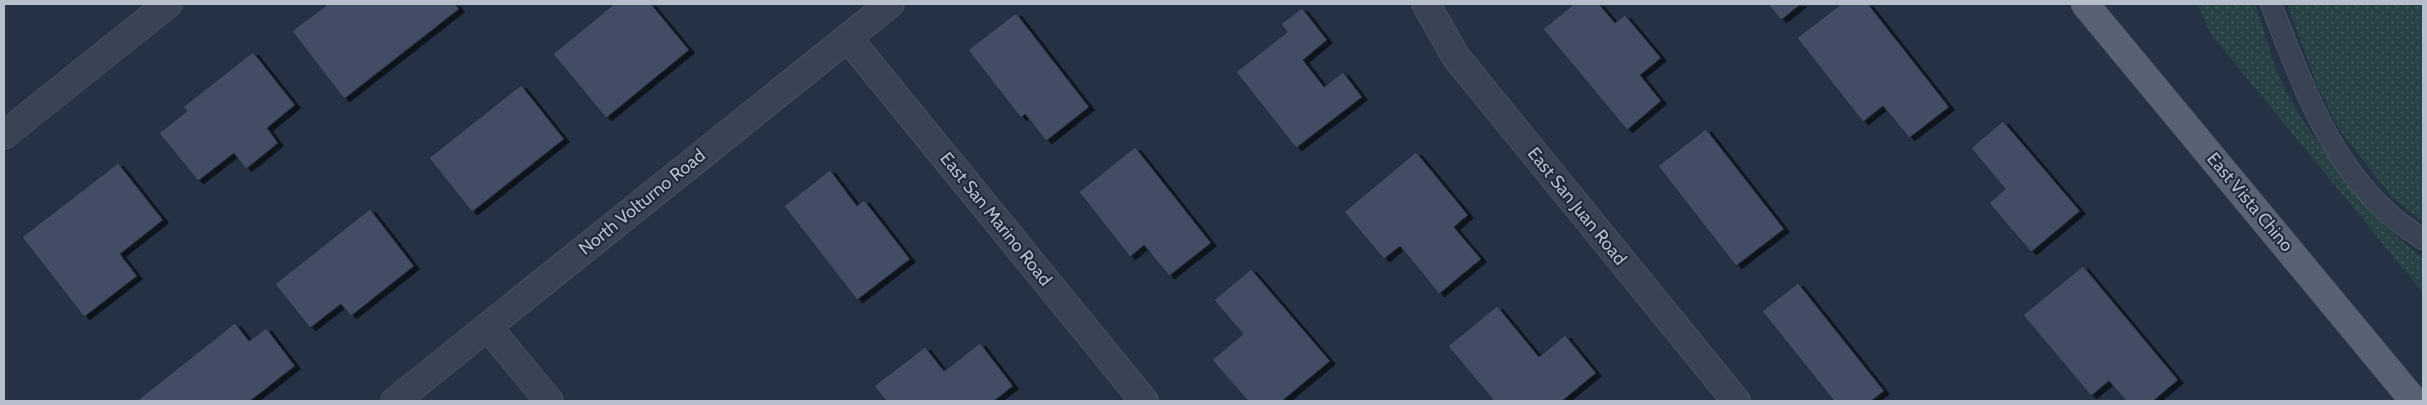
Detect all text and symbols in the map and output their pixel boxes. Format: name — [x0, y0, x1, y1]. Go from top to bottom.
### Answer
street label: East San Juan Road — [1523, 143, 1631, 269]
street label: North Volturno Road — [574, 144, 710, 260]
street label: East San Marino Road — [935, 148, 1057, 290]
street label: East Vista Chino — [2202, 148, 2298, 256]

